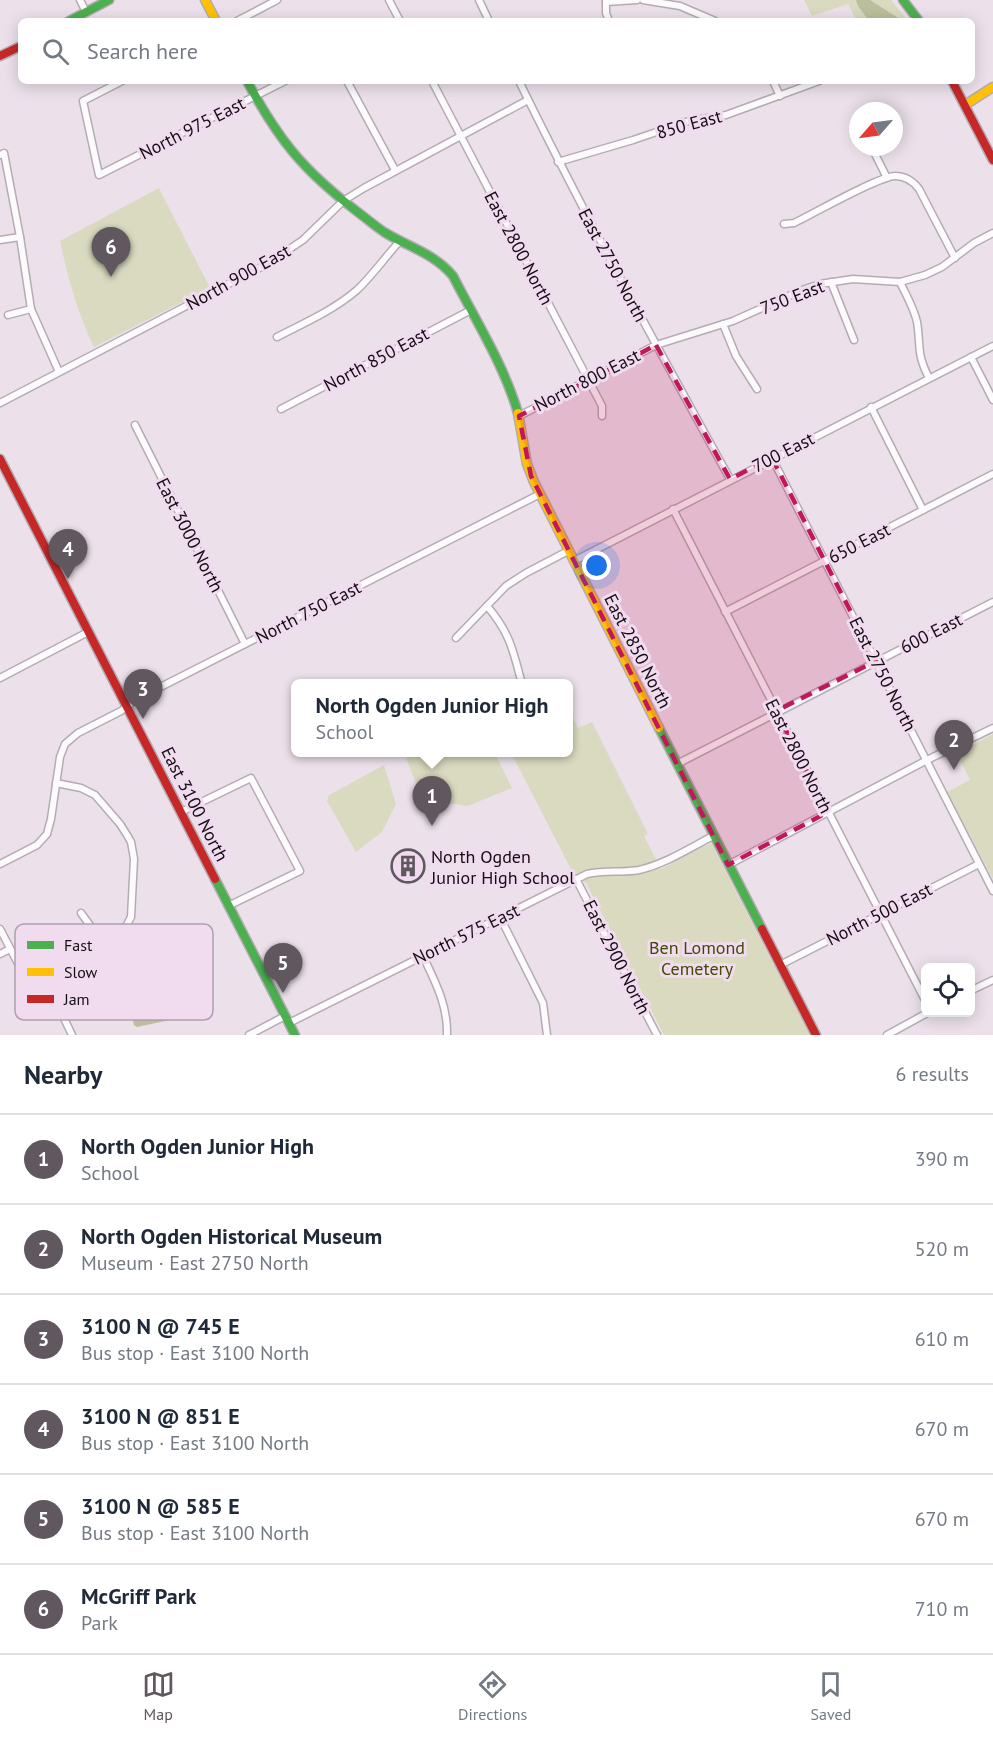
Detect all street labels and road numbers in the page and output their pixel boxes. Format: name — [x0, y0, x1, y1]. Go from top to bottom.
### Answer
street label: North 975 East — [135, 91, 249, 165]
street label: 850 East — [654, 104, 724, 144]
street label: East 2800 North — [479, 187, 559, 309]
street label: East 2750 North — [573, 204, 653, 326]
street label: North 900 East — [182, 239, 294, 315]
street label: 750 East — [757, 274, 827, 320]
street label: North 850 East — [320, 322, 432, 396]
street label: North 800 East — [530, 343, 644, 417]
street label: 700 East — [748, 427, 818, 477]
street label: East 3000 North — [151, 474, 229, 596]
street label: 650 East — [824, 518, 894, 568]
street label: North 750 East — [251, 575, 365, 649]
street label: East 2850 North — [599, 590, 677, 712]
street label: 600 East — [896, 608, 966, 658]
street label: East 2750 North — [844, 613, 922, 735]
street label: East 2800 North — [760, 695, 838, 817]
street label: East 3100 North — [156, 743, 234, 865]
street label: North 500 East — [822, 877, 936, 951]
street label: East 2900 North — [578, 896, 656, 1018]
street label: North 575 East — [409, 898, 523, 970]

